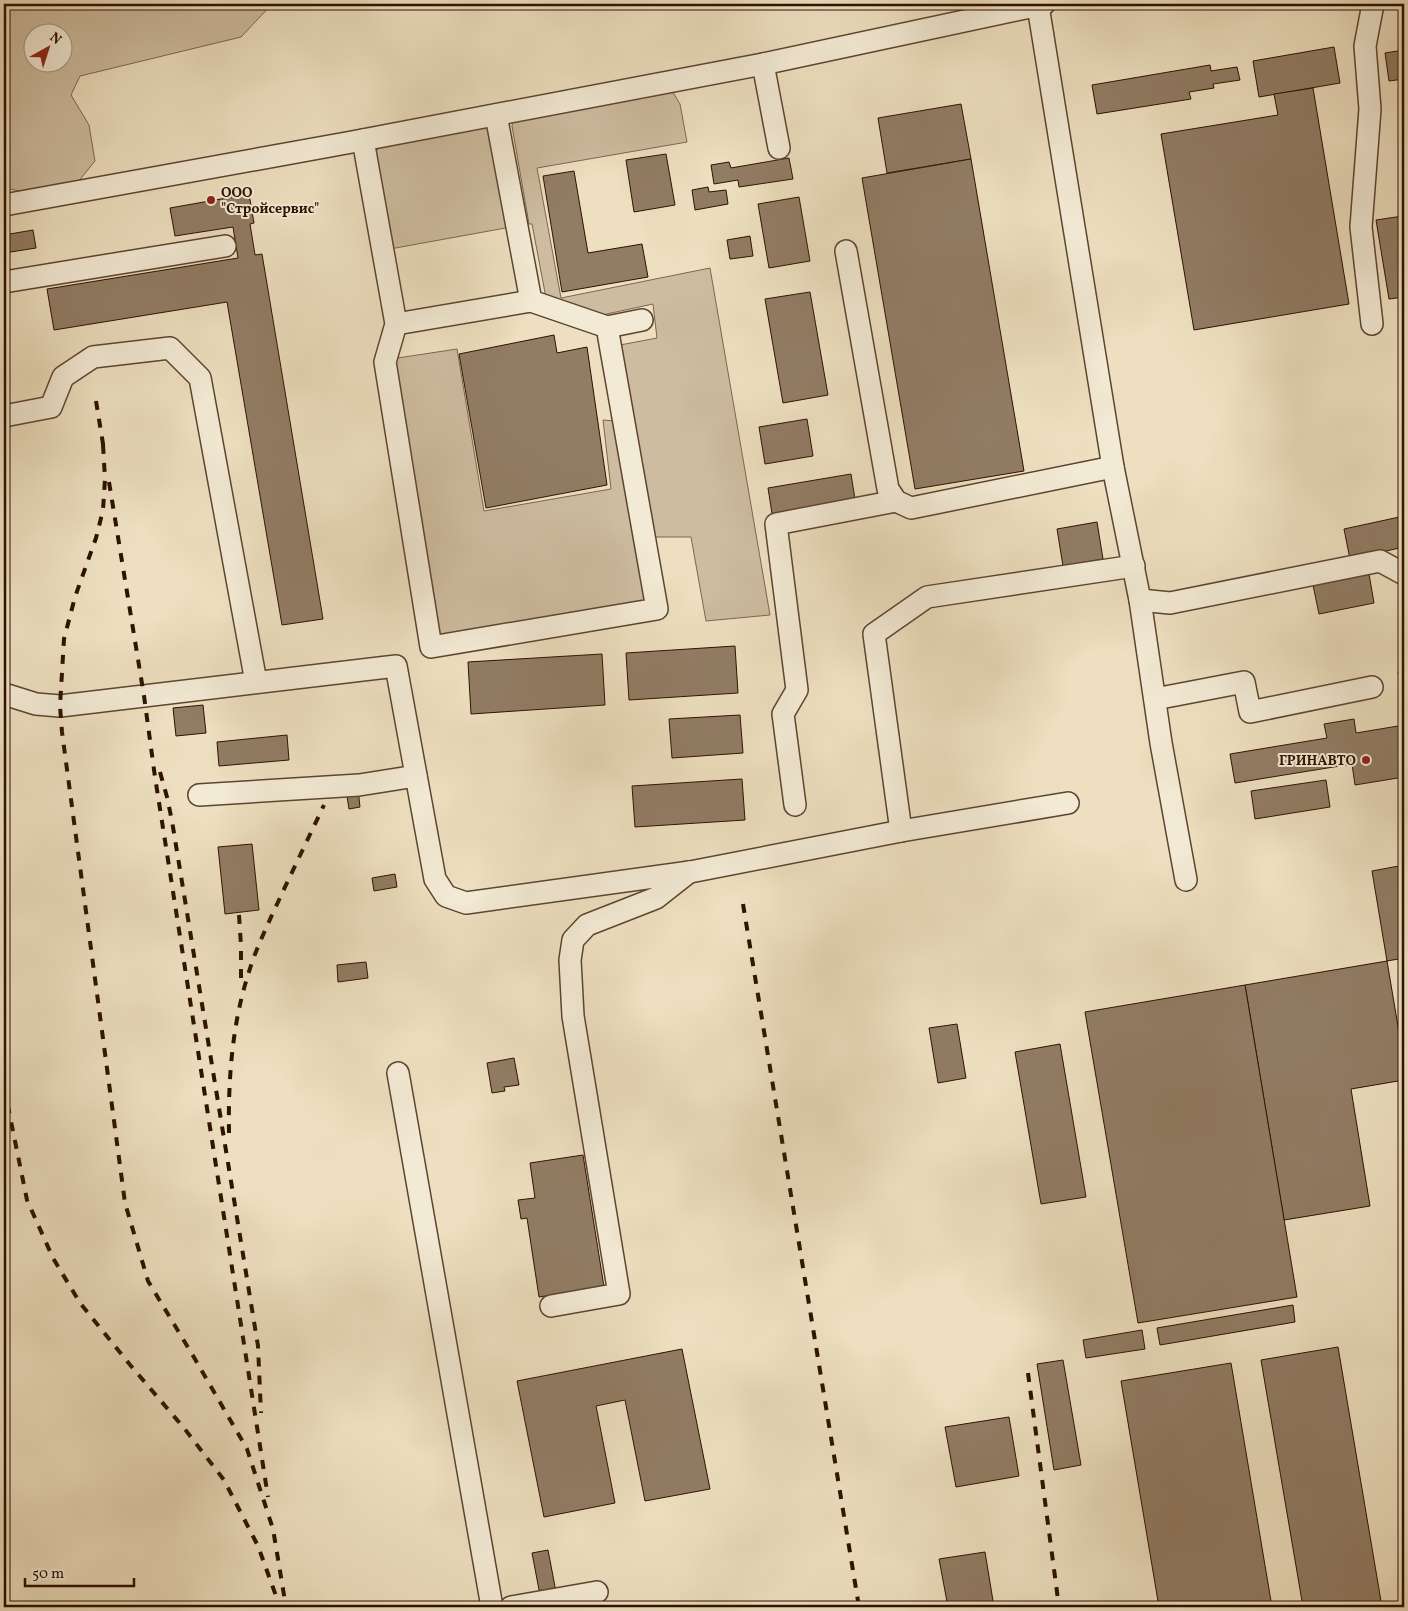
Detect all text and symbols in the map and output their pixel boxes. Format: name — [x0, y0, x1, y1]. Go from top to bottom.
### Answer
north arrow — [22, 22, 72, 72]
text: N — [45, 28, 65, 50]
place label: ООО "Стройсервис" — [221, 184, 319, 219]
marker: ООО "Стройсервис" — [205, 194, 217, 206]
place label: ГРИНАВТО — [1279, 752, 1356, 771]
marker: ГРИНАВТО — [1360, 754, 1372, 766]
scale bar — [25, 1556, 134, 1588]
text: 50 m — [32, 1564, 64, 1585]

